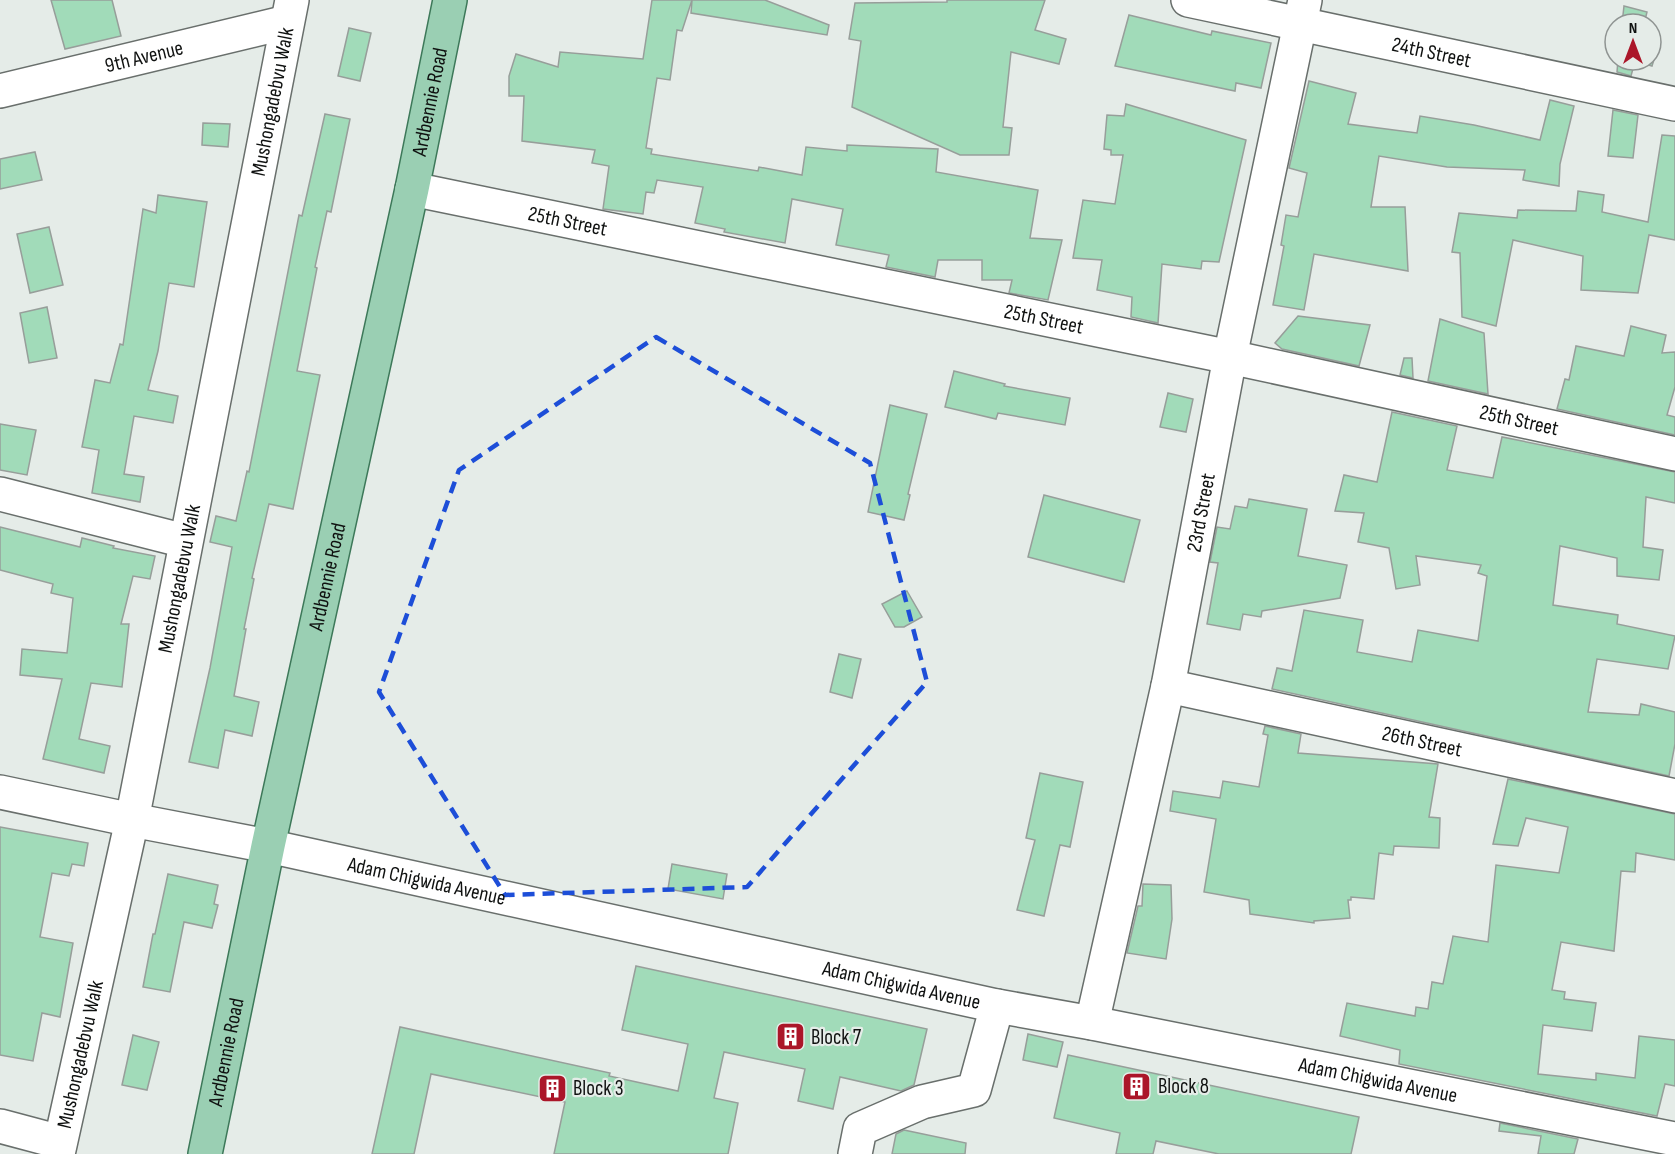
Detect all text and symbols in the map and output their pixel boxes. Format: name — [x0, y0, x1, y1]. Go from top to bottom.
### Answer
north arrow — [1603, 12, 1663, 72]
text: N — [1629, 19, 1637, 38]
street label: Mushongadebvu Walk — [245, 25, 299, 178]
street label: 24th Street — [1390, 31, 1473, 73]
street label: 9th Avenue — [102, 35, 186, 78]
street label: Ardbennie Road — [406, 45, 453, 159]
street label: 25th Street — [526, 201, 610, 241]
street label: 25th Street — [1002, 298, 1086, 339]
street label: 25th Street — [1477, 399, 1561, 441]
street label: 23rd Street — [1181, 471, 1220, 554]
street label: Mushongadebvu Walk — [152, 502, 206, 655]
street label: Ardbennie Road — [303, 520, 351, 634]
street label: 26th Street — [1380, 720, 1464, 762]
street label: Adam Chigwida Avenue — [345, 851, 508, 910]
street label: Adam Chigwida Avenue — [819, 955, 983, 1015]
street label: Mushongadebvu Walk — [52, 978, 109, 1131]
street label: Ardbennie Road — [202, 996, 249, 1109]
building icon: Block 7 — [774, 1021, 806, 1053]
place label: Block 7 — [811, 1025, 862, 1050]
street label: Adam Chigwida Avenue — [1296, 1052, 1460, 1108]
building icon: Block 8 — [1121, 1070, 1153, 1102]
building icon: Block 3 — [536, 1072, 568, 1104]
place label: Block 8 — [1158, 1074, 1209, 1099]
place label: Block 3 — [573, 1076, 624, 1101]

